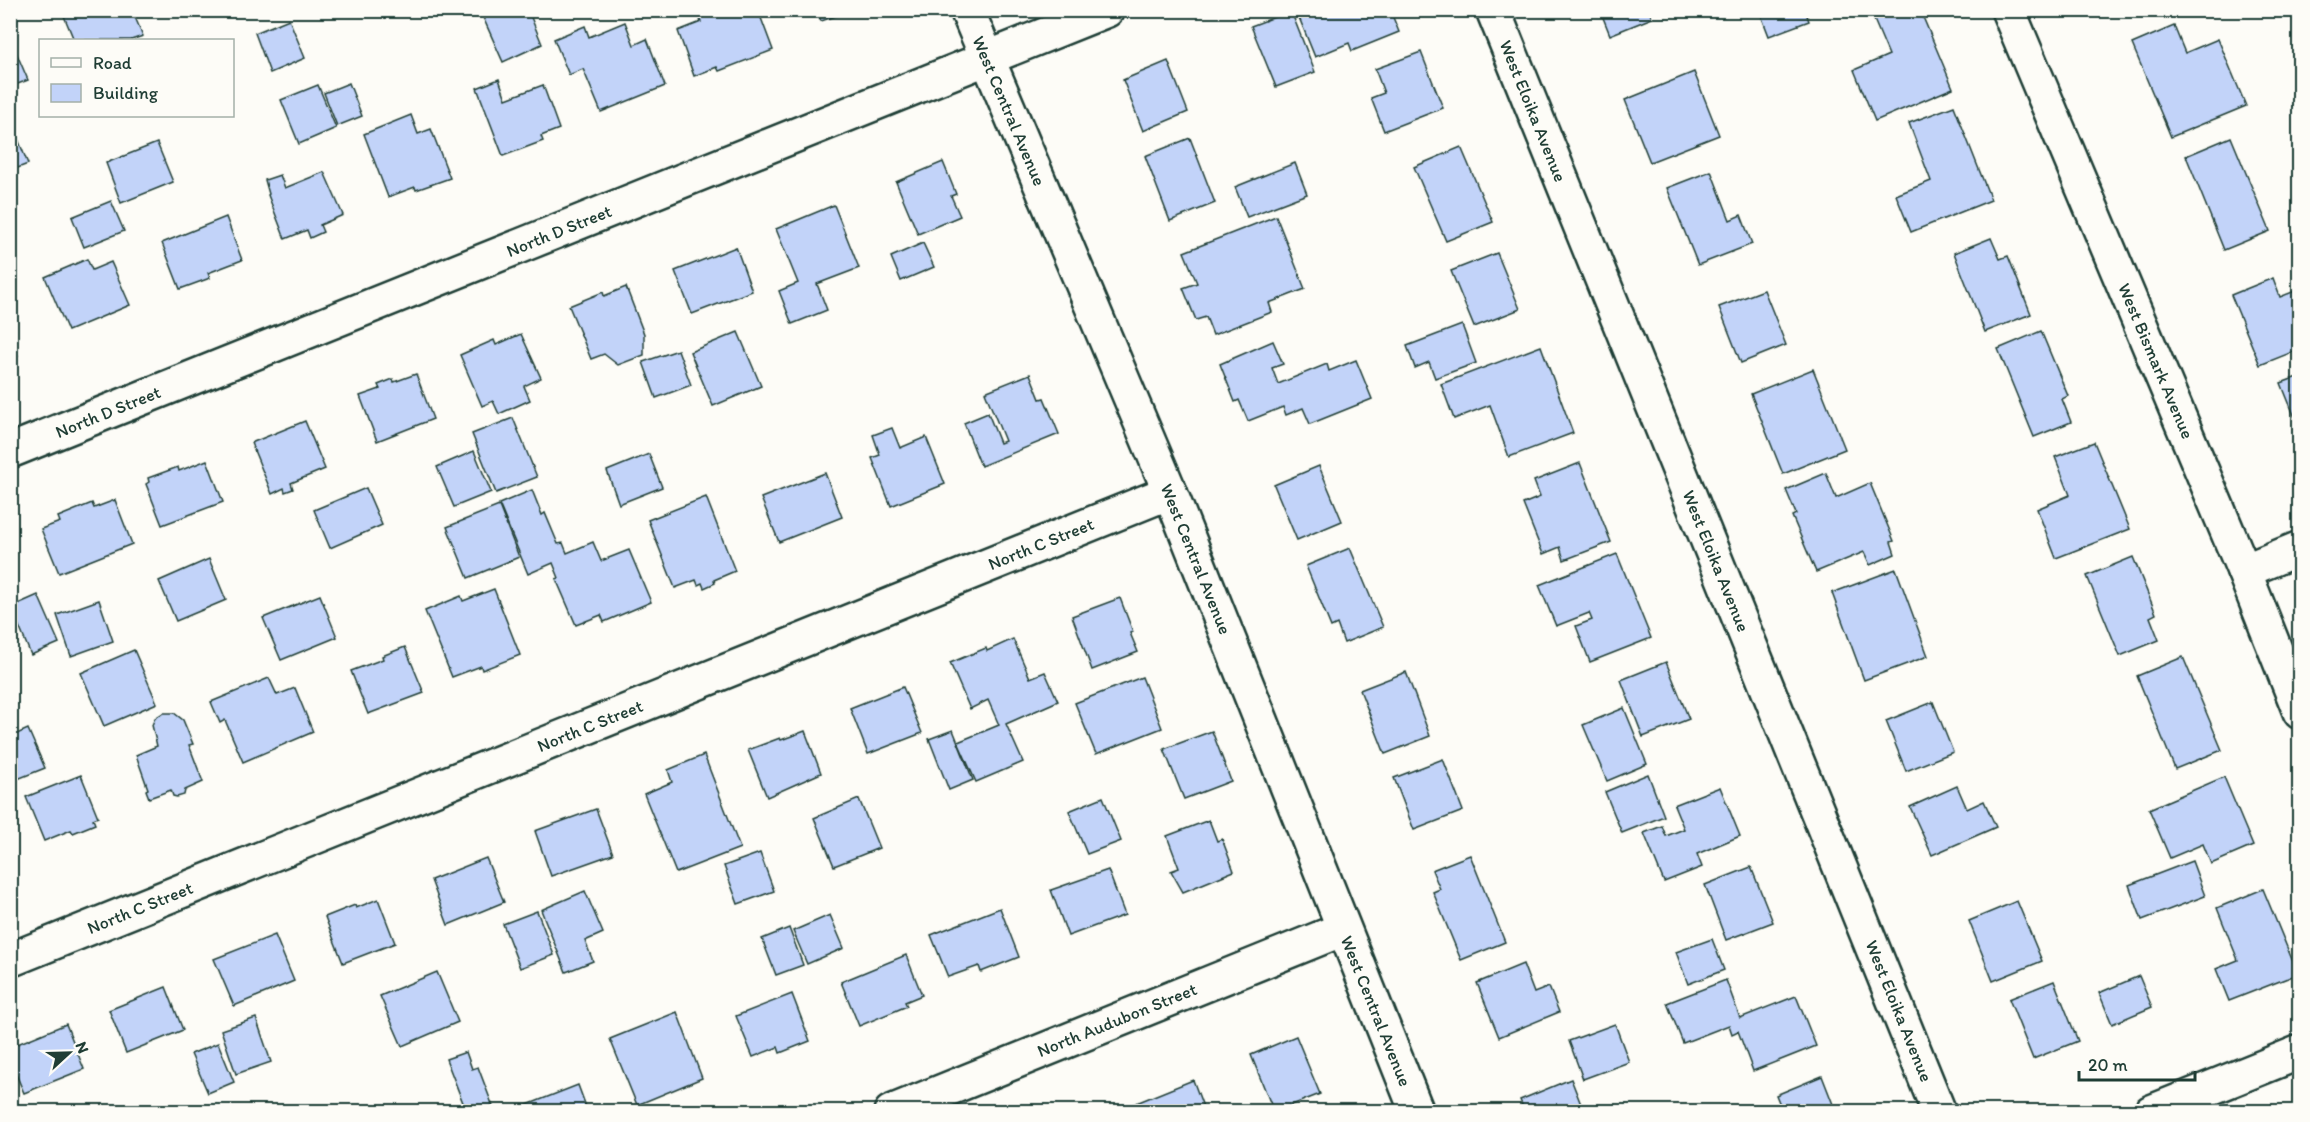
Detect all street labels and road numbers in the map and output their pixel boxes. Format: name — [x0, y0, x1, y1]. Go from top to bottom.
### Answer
street label: West Central Avenue — [967, 33, 1051, 189]
street label: West Eloika Avenue — [1495, 37, 1571, 185]
street label: North D Street — [503, 200, 615, 262]
street label: West Bismark Avenue — [2113, 280, 2199, 442]
street label: North D Street — [52, 381, 164, 443]
street label: West Central Avenue — [1156, 480, 1236, 638]
street label: West Eloika Avenue — [1678, 487, 1754, 635]
street label: North C Street — [985, 513, 1097, 575]
street label: North C Street — [534, 695, 646, 757]
street label: North C Street — [84, 877, 196, 939]
street label: West Central Avenue — [1336, 932, 1416, 1090]
street label: West Eloika Avenue — [1861, 937, 1937, 1085]
street label: North Audubon Street — [1034, 978, 1200, 1062]

